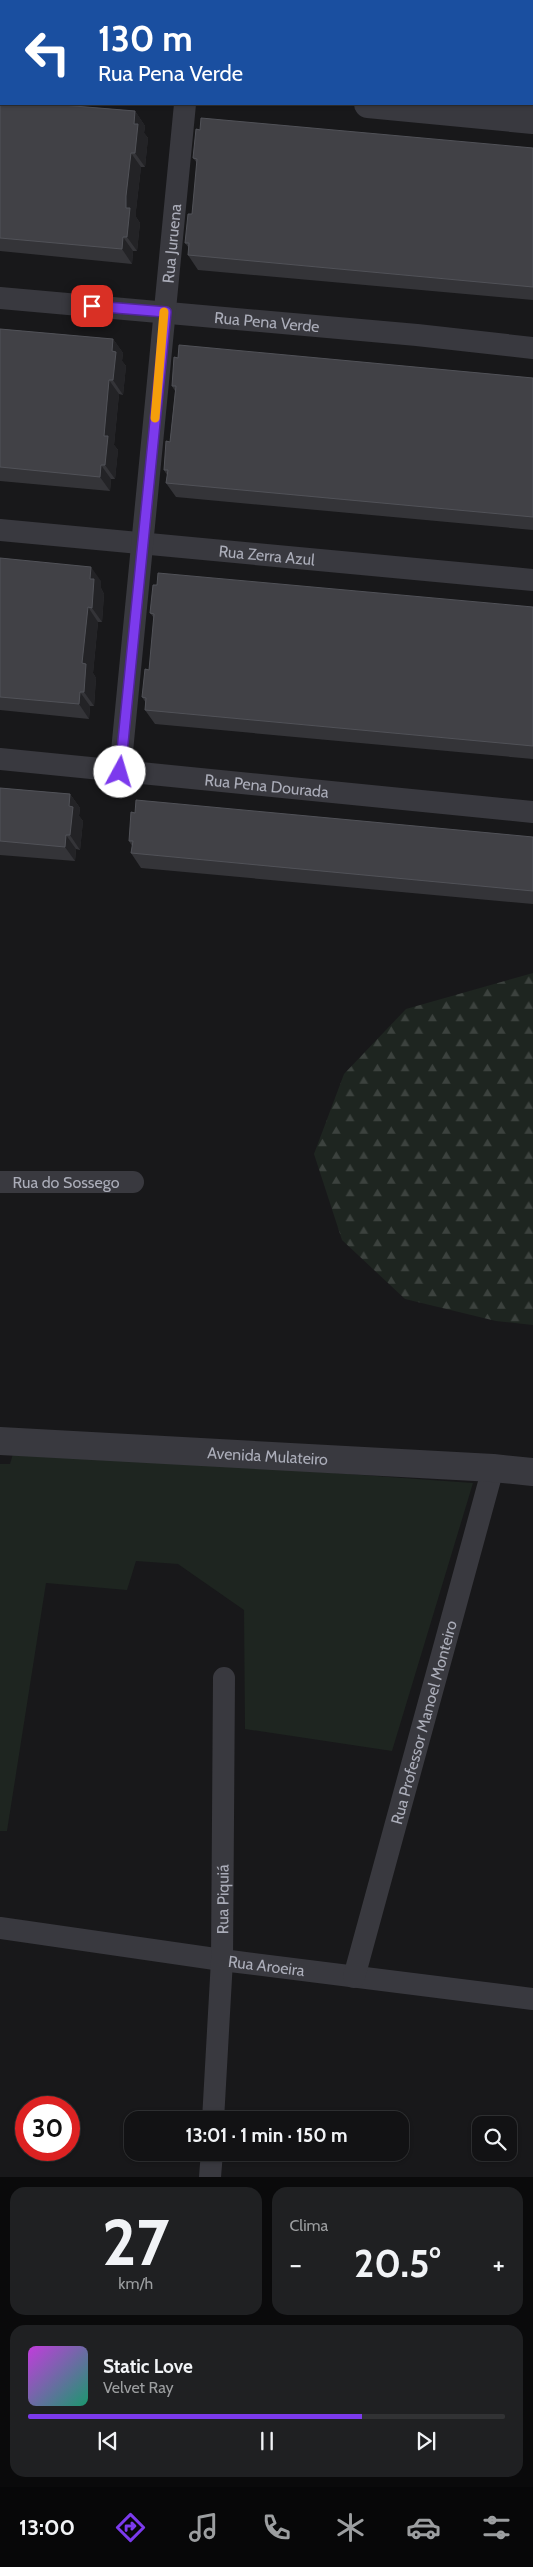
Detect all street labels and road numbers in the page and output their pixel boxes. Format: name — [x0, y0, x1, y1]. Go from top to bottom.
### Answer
street label: Rua Juruena — [159, 203, 185, 284]
street label: Rua Pena Verde — [214, 308, 320, 336]
street label: Rua Zerra Azul — [218, 542, 316, 570]
street label: Rua Pena Dourada — [204, 770, 330, 802]
street label: Rua do Sossego — [13, 1173, 120, 1192]
street label: Avenida Mulateiro — [207, 1443, 329, 1469]
street label: Rua Professor Manoel Monteiro — [387, 1618, 461, 1827]
street label: Rua Piquiá — [213, 1864, 233, 1934]
street label: Rua Aroeira — [227, 1952, 306, 1980]

